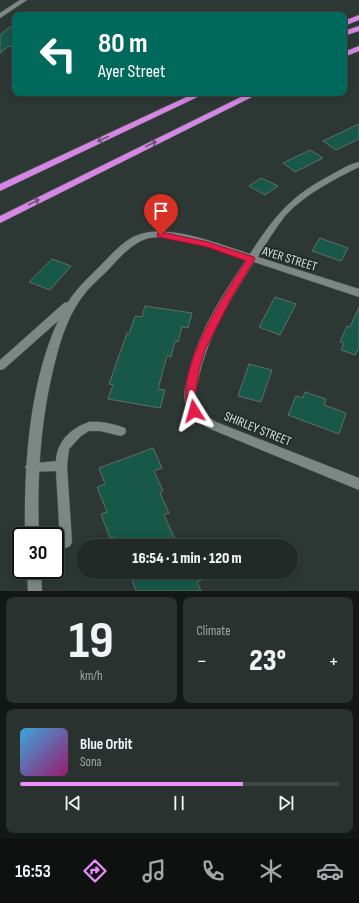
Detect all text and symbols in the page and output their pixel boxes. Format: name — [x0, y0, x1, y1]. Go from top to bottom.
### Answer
text: 80 m — [98, 27, 147, 60]
icon: left — [32, 28, 84, 80]
text: Ayer Street — [98, 61, 166, 82]
one-way arrow — [98, 136, 110, 143]
one-way arrow — [145, 140, 157, 147]
pin — [144, 194, 178, 235]
one-way arrow — [28, 198, 40, 205]
icon: arrive — [150, 200, 172, 222]
street label: AYER STREET — [259, 243, 319, 275]
position arrow — [173, 390, 215, 432]
street label: SHIRLEY STREET — [222, 408, 294, 450]
speed limit sign: 30 — [12, 527, 64, 579]
text: 16:54 · 1 min · 120 m — [132, 549, 242, 568]
text: 19 — [69, 610, 114, 673]
text: Climate — [197, 623, 230, 639]
text: 23° — [249, 643, 286, 679]
text: − — [197, 648, 207, 675]
text: + — [328, 648, 339, 675]
text: km/h — [80, 668, 102, 684]
text: Blue Orbit — [80, 735, 132, 754]
text: Sona — [80, 754, 102, 770]
icon: previous — [62, 792, 84, 814]
icon: pause — [168, 792, 190, 814]
icon: next — [275, 792, 297, 814]
icon: directions — [81, 857, 109, 885]
icon: music — [140, 857, 168, 885]
icon: phone — [199, 857, 227, 885]
icon: climate — [257, 857, 285, 885]
icon: car — [316, 857, 344, 885]
text: 16:53 — [15, 861, 51, 882]

